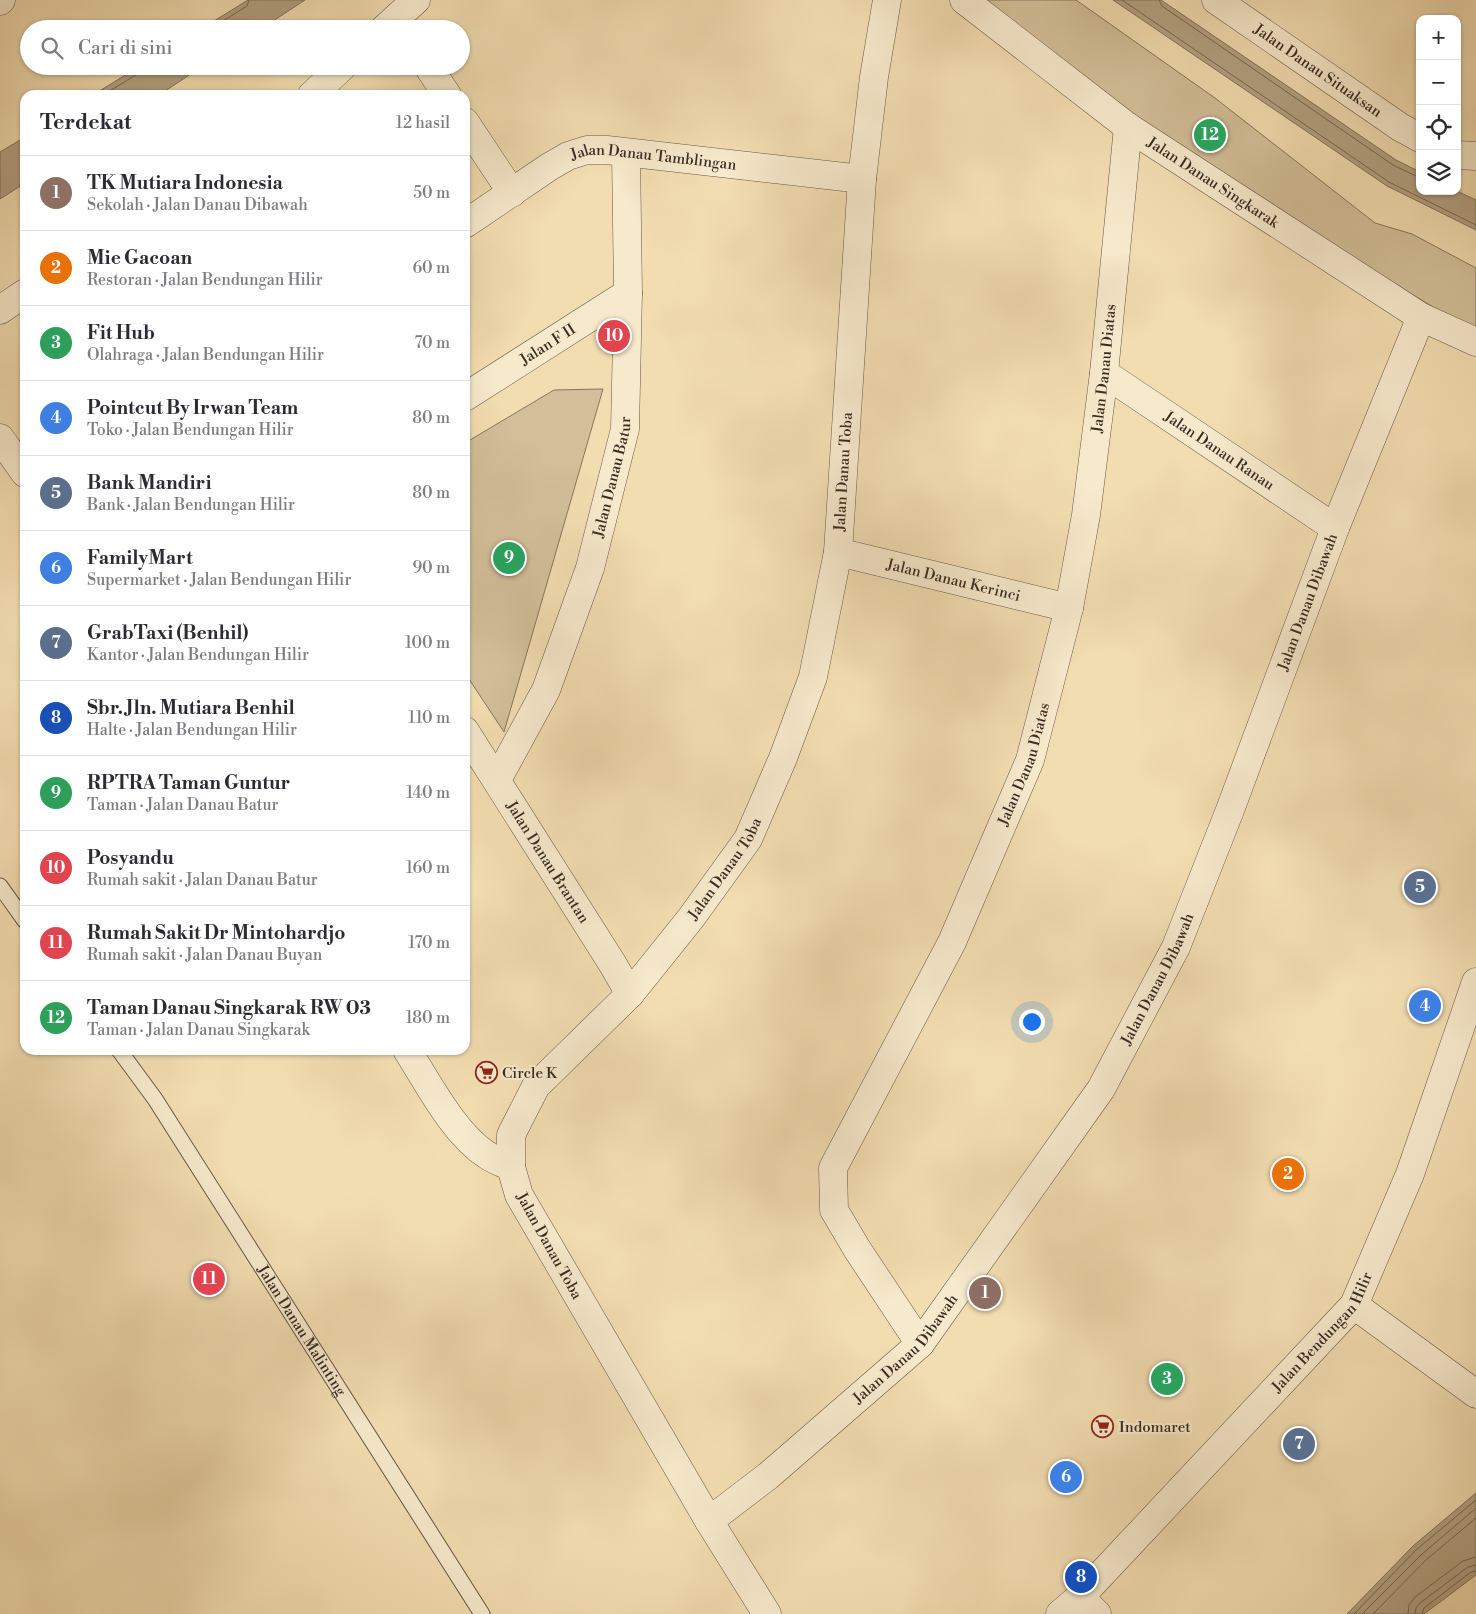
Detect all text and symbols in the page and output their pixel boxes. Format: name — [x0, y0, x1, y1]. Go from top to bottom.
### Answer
map controls — [1416, 15, 1461, 195]
button: + — [1416, 15, 1461, 60]
street label: Jalan Danau Situaksan — [1249, 19, 1386, 121]
search box — [20, 20, 470, 75]
icon: search — [38, 34, 66, 62]
text: Cari di sini — [78, 36, 173, 60]
button: − — [1416, 60, 1461, 105]
button: locate — [1416, 105, 1461, 150]
text: Terdekat — [40, 110, 131, 136]
text: 12 hasil — [396, 113, 450, 133]
pin: 12 — [1194, 116, 1226, 154]
street label: Jalan Danau Singkarak — [1143, 132, 1284, 233]
street label: Jalan Danau Tamblingan — [567, 140, 737, 174]
button: layers — [1416, 150, 1461, 195]
text: TK Mutiara Indonesia — [87, 171, 283, 195]
text: 1 — [52, 183, 60, 203]
text: 50 m — [413, 183, 450, 203]
text: Sekolah · Jalan Danau Dibawah — [87, 195, 308, 215]
text: Mie Gacoan — [87, 246, 192, 270]
text: 2 — [51, 258, 61, 278]
text: 60 m — [412, 258, 450, 278]
text: Restoran · Jalan Bendungan Hilir — [87, 270, 323, 290]
street label: Jalan Danau Diatas — [1087, 303, 1120, 435]
pin: 10 — [598, 317, 630, 355]
street label: Jalan F II — [515, 319, 579, 370]
text: Fit Hub — [87, 321, 155, 345]
text: 3 — [51, 333, 61, 353]
text: 70 m — [414, 333, 450, 353]
text: Olahraga · Jalan Bendungan Hilir — [87, 345, 324, 365]
text: Pointcut By Irwan Team — [87, 396, 298, 420]
street label: Jalan Danau Ranau — [1160, 406, 1279, 495]
text: 4 — [51, 408, 61, 428]
text: 80 m — [412, 408, 450, 428]
street label: Jalan Danau Toba — [830, 411, 857, 533]
street label: Jalan Danau Batur — [588, 416, 635, 540]
text: Toko · Jalan Bendungan Hilir — [87, 420, 294, 440]
text: Bank Mandiri — [87, 471, 212, 495]
text: 5 — [51, 483, 61, 503]
text: 80 m — [412, 483, 450, 503]
text: Bank · Jalan Bendungan Hilir — [87, 495, 295, 515]
street label: Jalan Danau Dibawah — [1273, 531, 1342, 674]
pin: 9 — [493, 539, 525, 577]
text: FamilyMart — [87, 546, 193, 570]
street label: Jalan Danau Kerinci — [884, 554, 1023, 605]
text: 6 — [51, 558, 61, 578]
text: 90 m — [412, 558, 450, 578]
text: Supermarket · Jalan Bendungan Hilir — [87, 570, 351, 590]
text: GrabTaxi (Benhil) — [87, 621, 248, 645]
text: 7 — [51, 633, 61, 653]
text: 100 m — [405, 633, 450, 653]
text: Kantor · Jalan Bendungan Hilir — [87, 645, 309, 665]
text: Sbr. Jln. Mutiara Benhil — [87, 696, 295, 720]
street label: Jalan Danau Diatas — [993, 700, 1054, 829]
text: 8 — [51, 708, 61, 728]
text: 110 m — [408, 708, 450, 728]
text: Halte · Jalan Bendungan Hilir — [87, 720, 297, 740]
text: RPTRA Taman Guntur — [87, 771, 290, 795]
text: 9 — [51, 783, 61, 803]
text: 140 m — [406, 783, 450, 803]
text: Taman · Jalan Danau Batur — [87, 795, 278, 815]
street label: Jalan Danau Brantan — [502, 796, 594, 927]
street label: Jalan Danau Toba — [683, 814, 766, 924]
text: Posyandu — [87, 846, 174, 870]
text: 10 — [47, 858, 65, 878]
text: 160 m — [406, 858, 450, 878]
pin: 5 — [1404, 868, 1436, 906]
text: Rumah sakit · Jalan Danau Batur — [87, 870, 318, 890]
street label: Jalan Danau Dibawah — [1116, 910, 1198, 1049]
text: Rumah Sakit Dr Mintohardjo — [87, 921, 346, 945]
text: 11 — [48, 933, 64, 953]
text: 170 m — [408, 933, 450, 953]
text: Rumah sakit · Jalan Danau Buyan — [87, 945, 322, 965]
pin: 4 — [1409, 987, 1441, 1025]
text: Taman Danau Singkarak RW 03 — [87, 996, 371, 1020]
text: 12 — [47, 1008, 65, 1028]
text: 180 m — [406, 1008, 450, 1028]
your location — [1019, 1009, 1045, 1035]
text: Taman · Jalan Danau Singkarak — [87, 1020, 310, 1040]
supermarket icon: Circle K — [474, 1061, 498, 1085]
place label: Circle K — [502, 1064, 558, 1083]
pin: 2 — [1272, 1155, 1304, 1193]
street label: Jalan Danau Toba — [511, 1188, 586, 1303]
pin: 11 — [193, 1260, 225, 1298]
street label: Jalan Danau Malinting — [253, 1260, 351, 1400]
street label: Jalan Bendungan Hilir — [1267, 1269, 1377, 1397]
pin: 1 — [969, 1274, 1001, 1312]
street label: Jalan Danau Dibawah — [848, 1290, 962, 1408]
pin: 3 — [1151, 1360, 1183, 1398]
supermarket icon: Indomaret — [1091, 1415, 1115, 1439]
place label: Indomaret — [1119, 1418, 1191, 1437]
pin: 7 — [1283, 1425, 1315, 1463]
pin: 6 — [1050, 1458, 1082, 1496]
pin: 8 — [1065, 1558, 1097, 1596]

